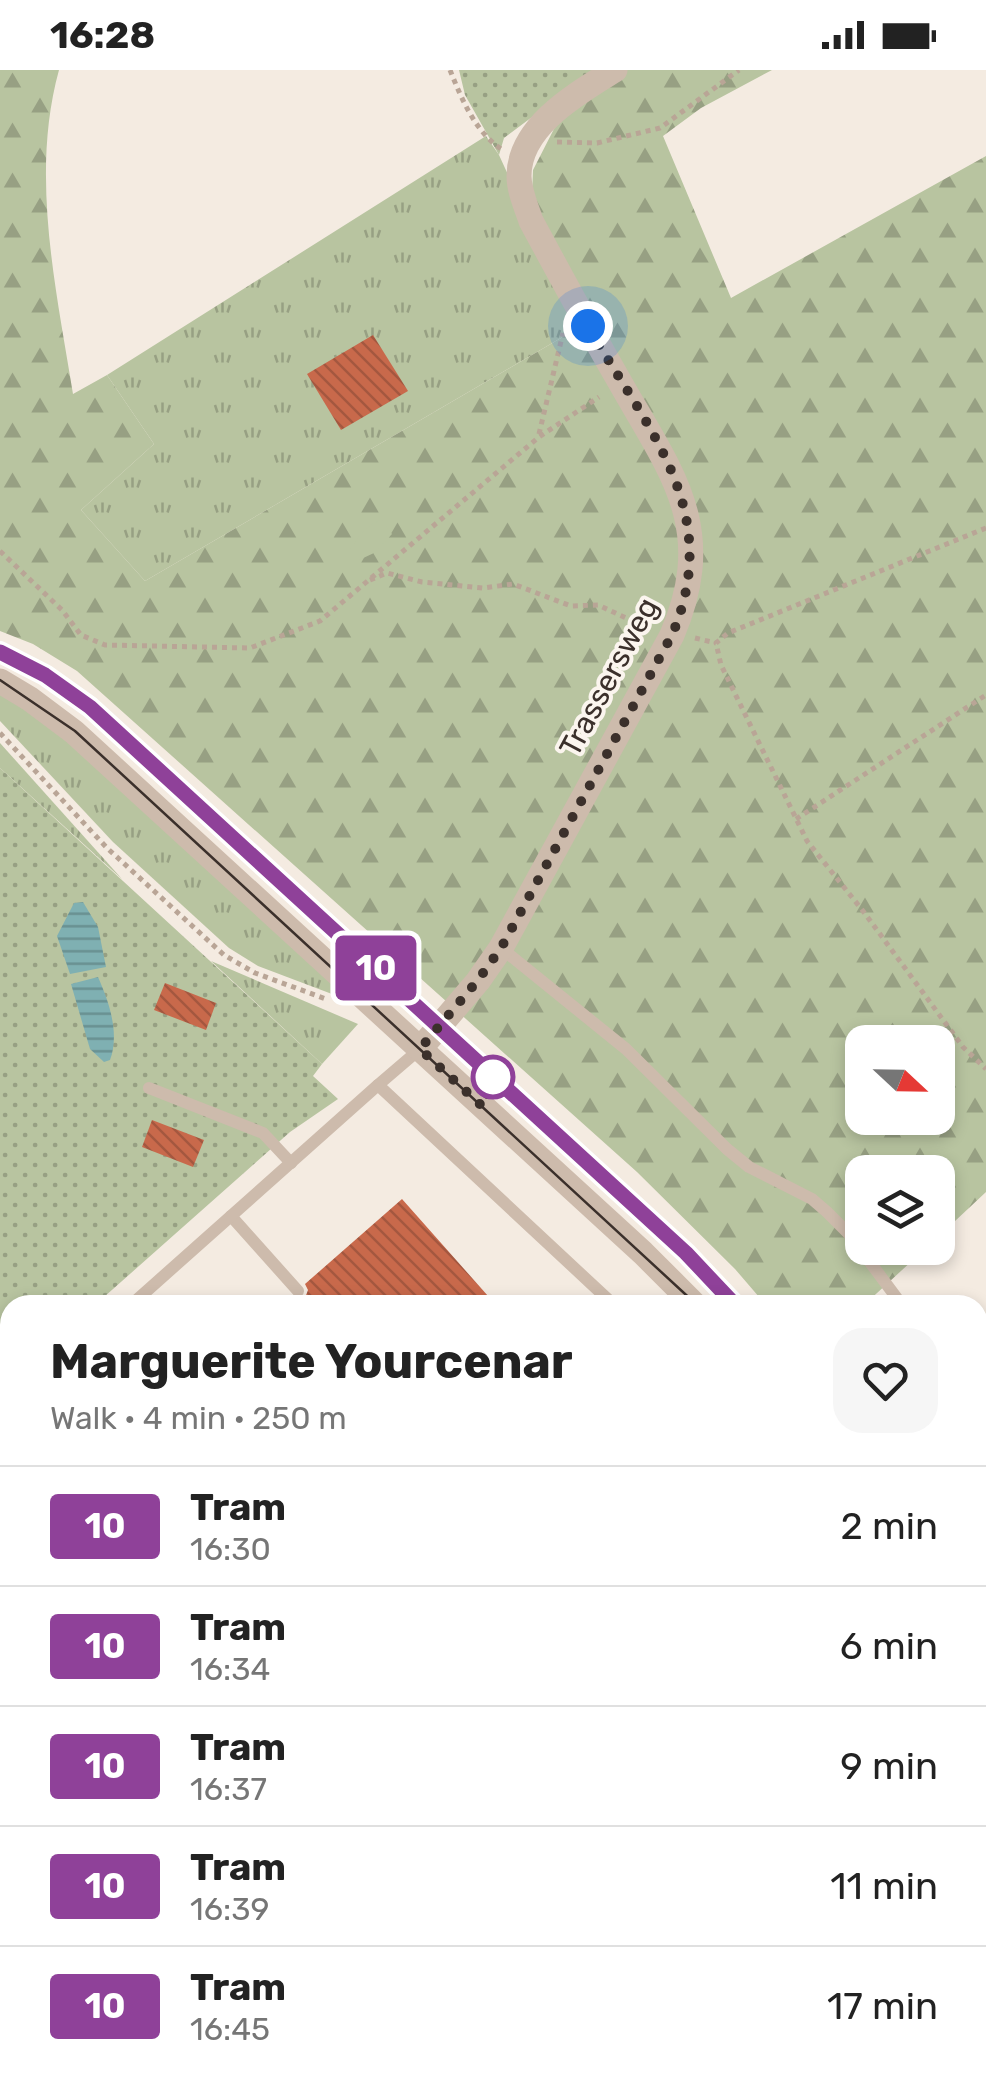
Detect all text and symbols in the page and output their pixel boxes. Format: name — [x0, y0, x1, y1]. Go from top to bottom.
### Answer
text: 16:28 — [50, 12, 155, 58]
your location — [563, 301, 613, 351]
street label: Trassersweg — [552, 591, 666, 763]
line badge: 10 — [331, 936, 421, 1000]
text: 10 — [355, 947, 397, 989]
north arrow — [845, 1025, 955, 1135]
map controls — [845, 1025, 955, 1265]
unlabelled marker — [472, 1056, 514, 1098]
button: layers — [845, 1155, 955, 1265]
button: heart — [833, 1328, 938, 1433]
text: Marguerite Yourcenar — [50, 1333, 573, 1390]
text: Walk · 4 min · 250 m — [50, 1399, 347, 1437]
text: Tram — [190, 1484, 286, 1530]
text: 2 min — [840, 1503, 938, 1549]
text: 10 — [84, 1505, 126, 1547]
text: 16:30 — [190, 1530, 271, 1568]
text: Tram — [190, 1604, 286, 1650]
text: 6 min — [840, 1623, 938, 1669]
text: 10 — [84, 1625, 126, 1667]
text: 16:34 — [190, 1650, 270, 1688]
text: Tram — [190, 1724, 286, 1770]
text: 9 min — [840, 1743, 938, 1789]
text: 10 — [84, 1745, 126, 1787]
text: 16:37 — [190, 1770, 267, 1808]
text: Tram — [190, 1844, 286, 1890]
text: 11 min — [830, 1863, 938, 1909]
text: 10 — [84, 1865, 126, 1907]
text: 16:39 — [190, 1890, 269, 1928]
text: Tram — [190, 1964, 286, 2010]
text: 17 min — [827, 1983, 938, 2029]
text: 10 — [84, 1985, 126, 2027]
text: 16:45 — [190, 2010, 270, 2048]

